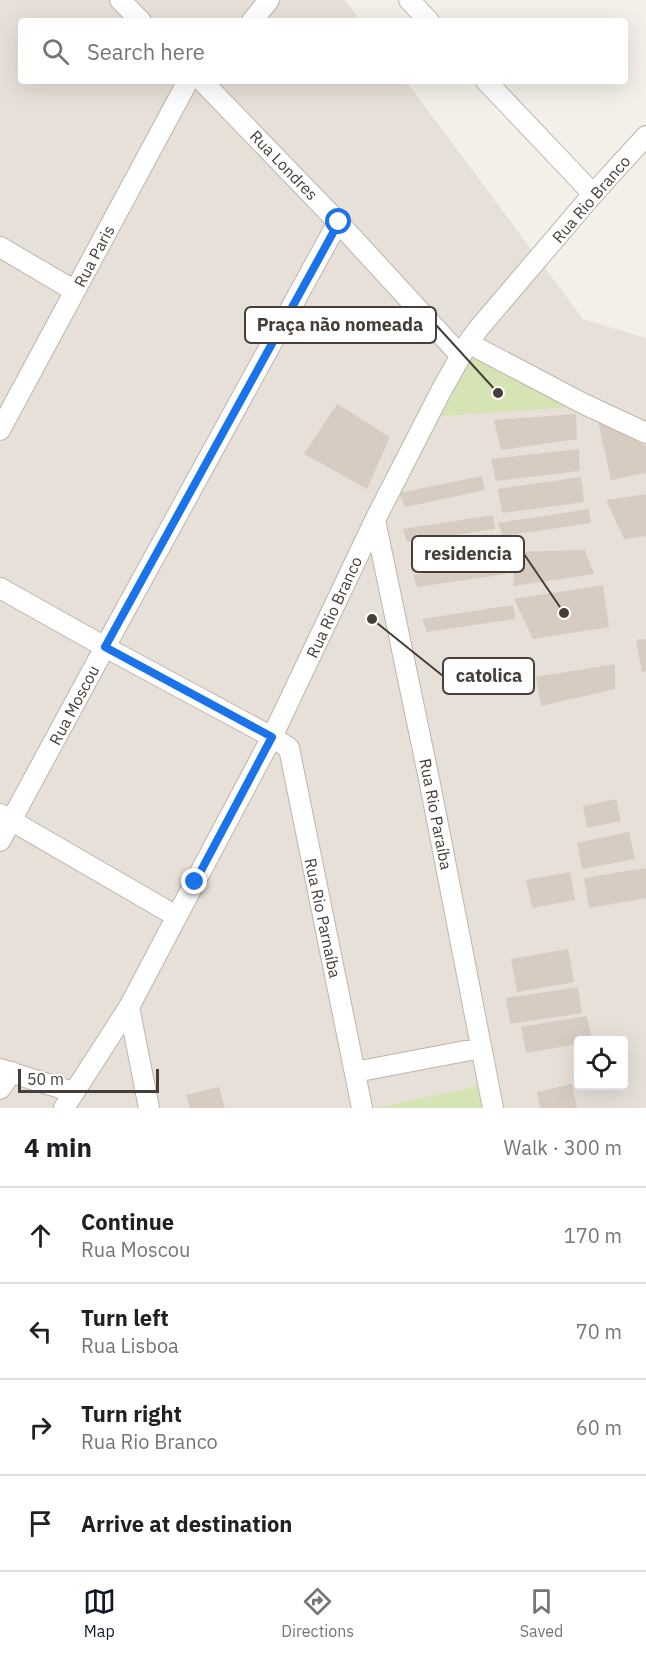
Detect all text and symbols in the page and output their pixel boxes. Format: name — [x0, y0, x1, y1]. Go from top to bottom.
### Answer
search box — [18, 18, 628, 84]
icon: search — [39, 35, 72, 68]
text: Search here — [87, 37, 205, 66]
street label: Rua Londres — [246, 126, 322, 204]
street label: Rua Rio Branco — [548, 151, 634, 247]
route start — [325, 208, 351, 234]
street label: Rua Paris — [69, 222, 119, 290]
callout: Praça não nomeada — [245, 307, 436, 343]
text: Praça não nomeada — [257, 313, 423, 336]
callout: residencia — [412, 536, 524, 572]
text: residencia — [424, 542, 512, 565]
street label: Rua Rio Branco — [302, 553, 366, 661]
callout: catolica — [443, 658, 534, 694]
street label: Rua Moscou — [45, 662, 103, 748]
text: catolica — [456, 664, 522, 687]
street label: Rua Rio Paraíba — [415, 757, 457, 872]
street label: Rua Rio Parnaíba — [301, 856, 346, 980]
route end — [181, 868, 207, 894]
map controls — [574, 1036, 628, 1090]
button: locate — [574, 1036, 628, 1090]
scale bar — [18, 1066, 159, 1094]
text: 50 m — [27, 1069, 64, 1089]
text: 4 min — [24, 1130, 92, 1164]
text: Walk · 300 m — [504, 1134, 622, 1161]
text: Continue — [81, 1207, 174, 1236]
icon: ahead — [24, 1219, 57, 1252]
text: 170 m — [564, 1222, 622, 1249]
text: Rua Moscou — [81, 1236, 190, 1263]
text: Turn left — [81, 1303, 169, 1332]
icon: left — [24, 1315, 57, 1348]
text: 70 m — [576, 1318, 622, 1345]
text: Rua Lisboa — [81, 1332, 179, 1359]
text: Turn right — [81, 1399, 182, 1428]
icon: right — [24, 1411, 57, 1444]
text: 60 m — [576, 1414, 622, 1441]
text: Rua Rio Branco — [81, 1428, 218, 1455]
icon: arrive — [24, 1507, 57, 1540]
text: Arrive at destination — [81, 1509, 292, 1538]
tab: Map — [83, 1585, 116, 1641]
tab: Directions — [281, 1585, 354, 1641]
tab: Saved — [520, 1585, 563, 1641]

